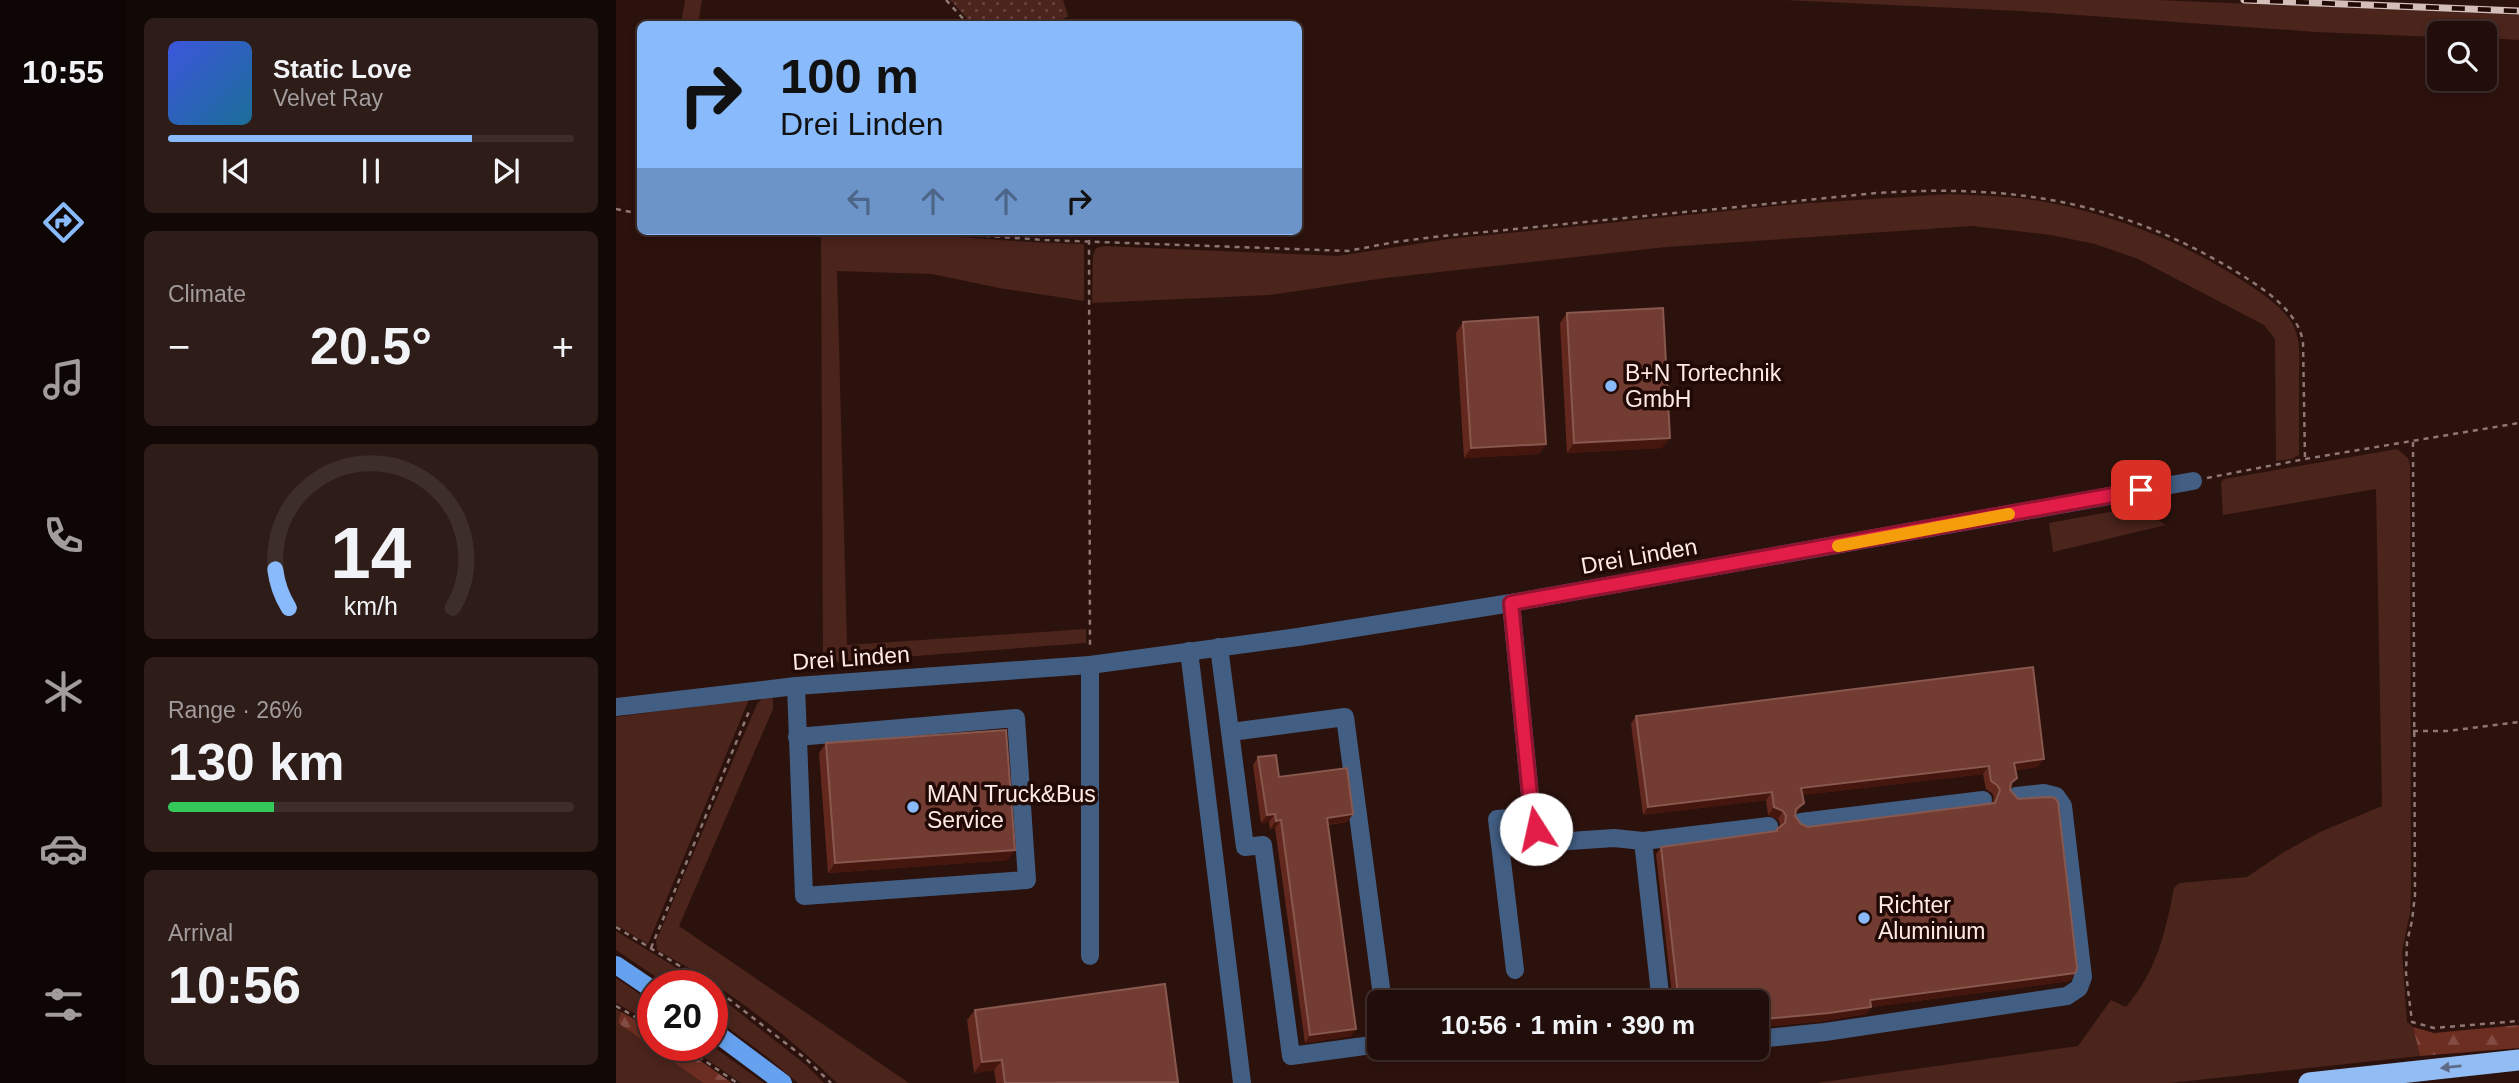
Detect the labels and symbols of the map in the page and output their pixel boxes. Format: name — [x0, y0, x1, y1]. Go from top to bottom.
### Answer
place label: B+N Tortechnik GmbH — [1625, 360, 1782, 412]
marker: B+N Tortechnik GmbH — [1603, 378, 1619, 394]
pin — [2111, 460, 2171, 520]
street label: Drei Linden — [1579, 533, 1699, 579]
street label: Drei Linden — [791, 641, 911, 675]
place label: MAN Truck&Bus Service — [927, 781, 1096, 833]
position arrow — [1499, 792, 1573, 866]
marker: MAN Truck&Bus Service — [905, 799, 921, 815]
place label: Richter Aluminium — [1878, 892, 1985, 944]
marker: Richter Aluminium — [1856, 910, 1872, 926]
speed limit sign: 20 — [637, 970, 728, 1061]
one-way arrow — [2440, 1062, 2462, 1073]

